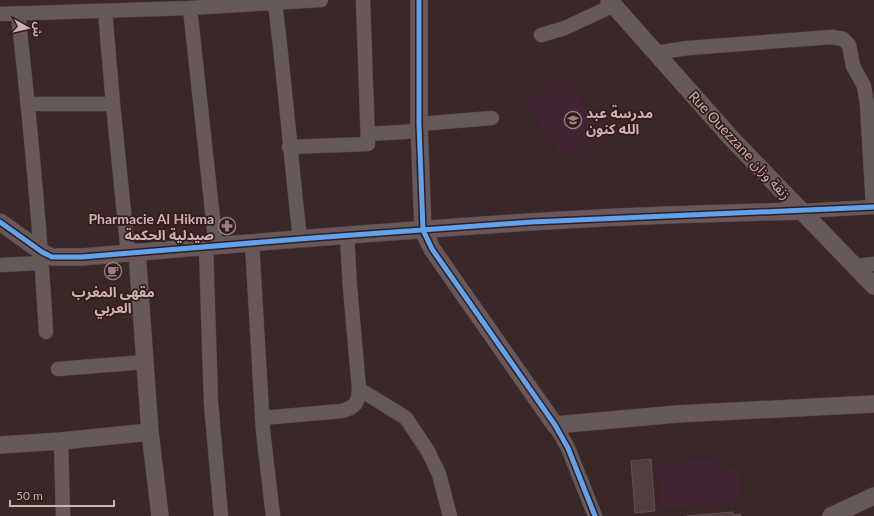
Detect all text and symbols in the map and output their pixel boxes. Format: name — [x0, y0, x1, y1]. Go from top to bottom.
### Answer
north arrow — [8, 8, 48, 48]
text: ش — [30, 21, 46, 38]
street label: Rue Ouezzane زنقة وزان — [685, 87, 795, 203]
place label: مدرسة عبد الله كنون — [586, 104, 653, 137]
school or university icon: مدرسة عبد الله كنون — [563, 110, 583, 130]
place label: Pharmacie Al Hikma صيدلية الحكمة — [88, 210, 214, 243]
pharmacy icon: Pharmacie Al Hikma صيدلية الحكمة — [217, 216, 237, 236]
cafe icon: مقهى المغرب العربي — [103, 261, 123, 281]
place label: مقهى المغرب العربي — [71, 283, 155, 319]
scale bar — [10, 482, 114, 508]
text: 50 m — [16, 488, 43, 503]

